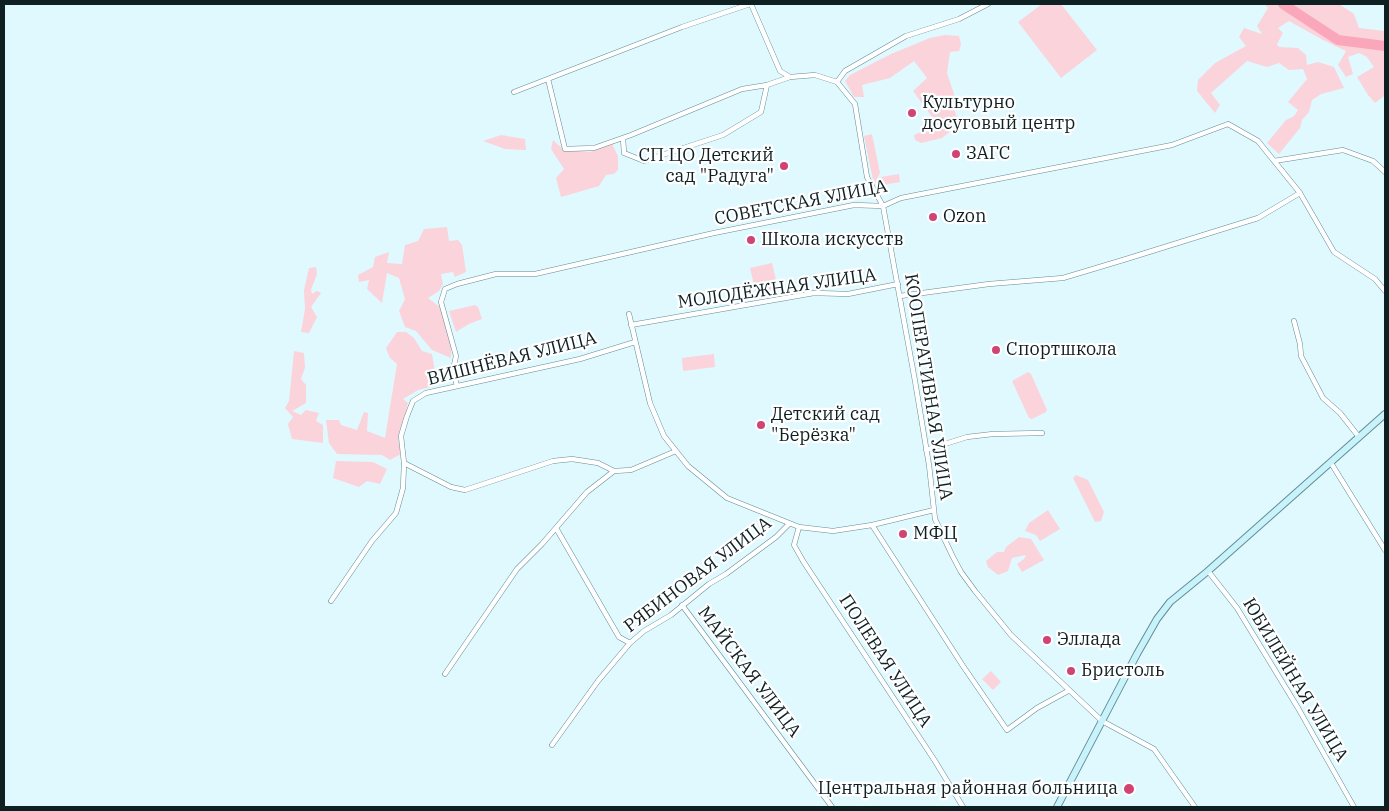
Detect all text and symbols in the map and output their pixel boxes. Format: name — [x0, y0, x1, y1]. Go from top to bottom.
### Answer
place label: Культурно досуговый центр — [922, 92, 1075, 134]
marker: Культурно досуговый центр — [906, 107, 918, 119]
place label: ЗАГС — [966, 143, 1010, 165]
place label: СП ЦО Детский сад "Радуга" — [638, 145, 774, 188]
marker: ЗАГС — [950, 148, 962, 160]
marker: СП ЦО Детский сад "Радуга" — [778, 160, 790, 172]
street label: СОВЕТСКАЯ УЛИЦА — [713, 176, 889, 230]
place label: Ozon — [943, 206, 987, 228]
marker: Ozon — [927, 211, 939, 223]
place label: Школа искусств — [761, 229, 903, 251]
marker: Школа искусств — [745, 234, 757, 246]
street label: МОЛОДЁЖНАЯ УЛИЦА — [676, 264, 878, 314]
street label: КООПЕРАТИВНАЯ УЛИЦА — [899, 272, 957, 502]
street label: ВИШНЁВАЯ УЛИЦА — [425, 328, 599, 390]
place label: Спортшкола — [1006, 339, 1117, 361]
marker: Спортшкола — [990, 344, 1002, 356]
place label: Детский сад "Берёзка" — [771, 404, 880, 446]
marker: Детский сад "Берёзка" — [755, 419, 767, 431]
street label: РЯБИНОВАЯ УЛИЦА — [620, 513, 776, 637]
place label: МФЦ — [913, 523, 958, 545]
marker: МФЦ — [897, 528, 909, 540]
street label: ПОЛЕВАЯ УЛИЦА — [834, 590, 936, 732]
street label: ЮБИЛЕЙНАЯ УЛИЦА — [1238, 594, 1352, 766]
street label: МАЙСКАЯ УЛИЦА — [693, 602, 805, 742]
place label: Эллада — [1057, 629, 1121, 651]
marker: Эллада — [1041, 634, 1053, 646]
place label: Бристоль — [1081, 660, 1165, 682]
marker: Бристоль — [1065, 665, 1077, 677]
place label: Центральная районная больница — [818, 778, 1118, 800]
marker: Центральная районная больница — [1122, 782, 1136, 796]

